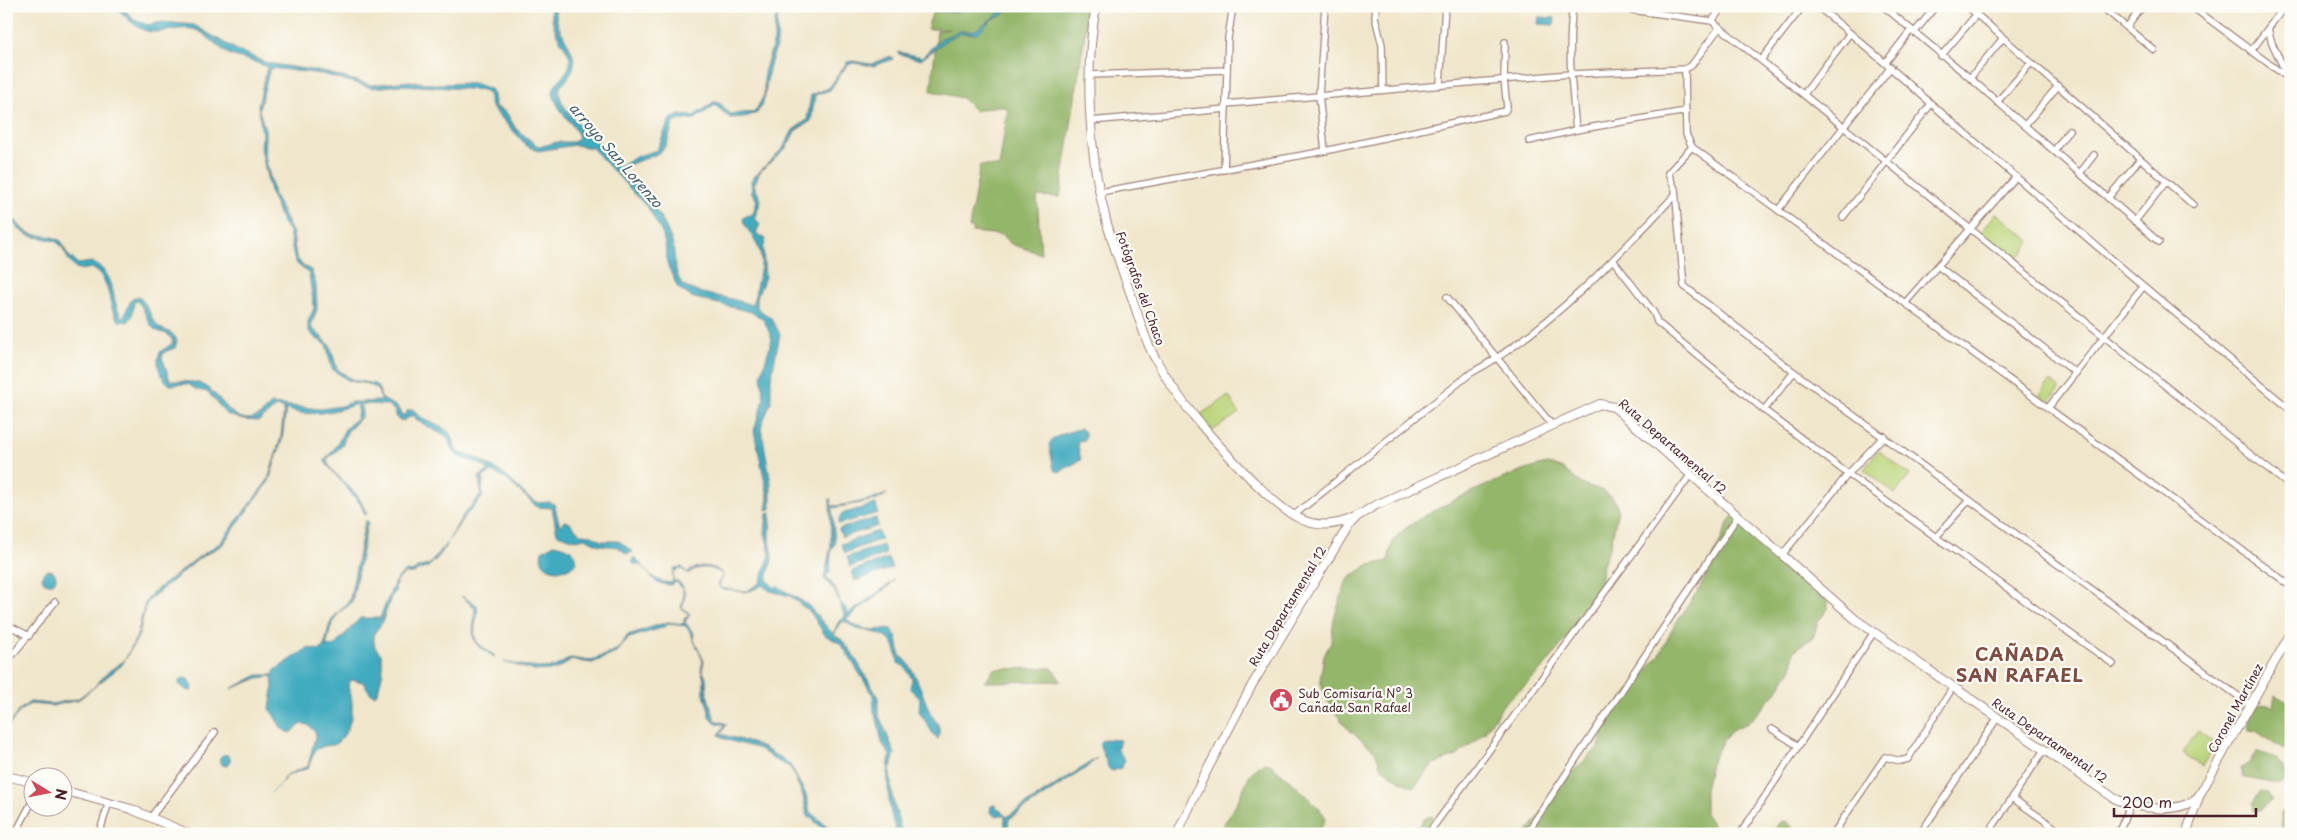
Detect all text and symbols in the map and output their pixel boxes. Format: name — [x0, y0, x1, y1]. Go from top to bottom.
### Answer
water label: arroyo San Lorenzo — [564, 98, 668, 213]
street label: Fotógrafos del Chaco — [1112, 228, 1170, 348]
street label: Ruta Departamental 12 — [1615, 394, 1731, 498]
street label: Ruta Departamental 12 — [1244, 542, 1330, 670]
district label: CAÑADA SAN RAFAEL — [1956, 640, 2084, 688]
street label: Coronel Martínez — [2203, 660, 2267, 756]
place label: Sub Comisaría Nº 3 Cañada San Rafael — [1298, 684, 1413, 716]
public building icon: Sub Comisaría Nº 3 Cañada San Rafael — [1268, 687, 1294, 713]
street label: Ruta Departamental 12 — [1989, 693, 2111, 787]
north arrow — [22, 768, 72, 818]
scale bar — [2114, 785, 2257, 817]
text: N — [50, 787, 73, 802]
text: 200 m — [2122, 790, 2172, 813]

